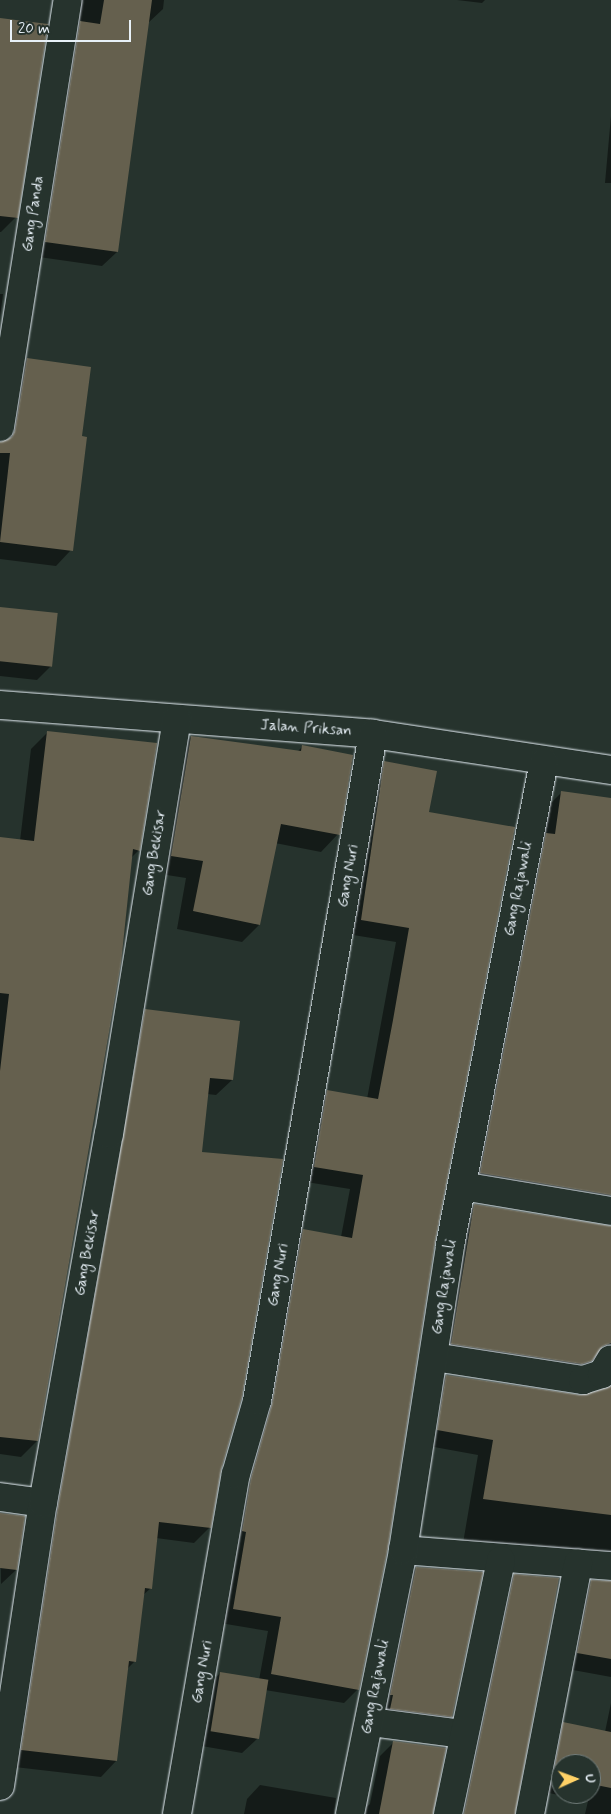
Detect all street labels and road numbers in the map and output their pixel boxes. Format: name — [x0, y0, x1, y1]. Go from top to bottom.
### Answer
street label: Gang Panda — [19, 175, 49, 253]
street label: Jalan Priksan — [260, 717, 352, 741]
street label: Gang Bekisar — [139, 809, 171, 897]
street label: Gang Rajawali — [501, 840, 537, 938]
street label: Gang Nuri — [335, 843, 363, 909]
street label: Gang Bekisar — [72, 1209, 104, 1297]
street label: Gang Rajawali — [429, 1238, 461, 1336]
street label: Gang Nuri — [265, 1242, 293, 1308]
street label: Gang Rajawali — [358, 1638, 394, 1736]
street label: Gang Nuri — [189, 1639, 217, 1705]

